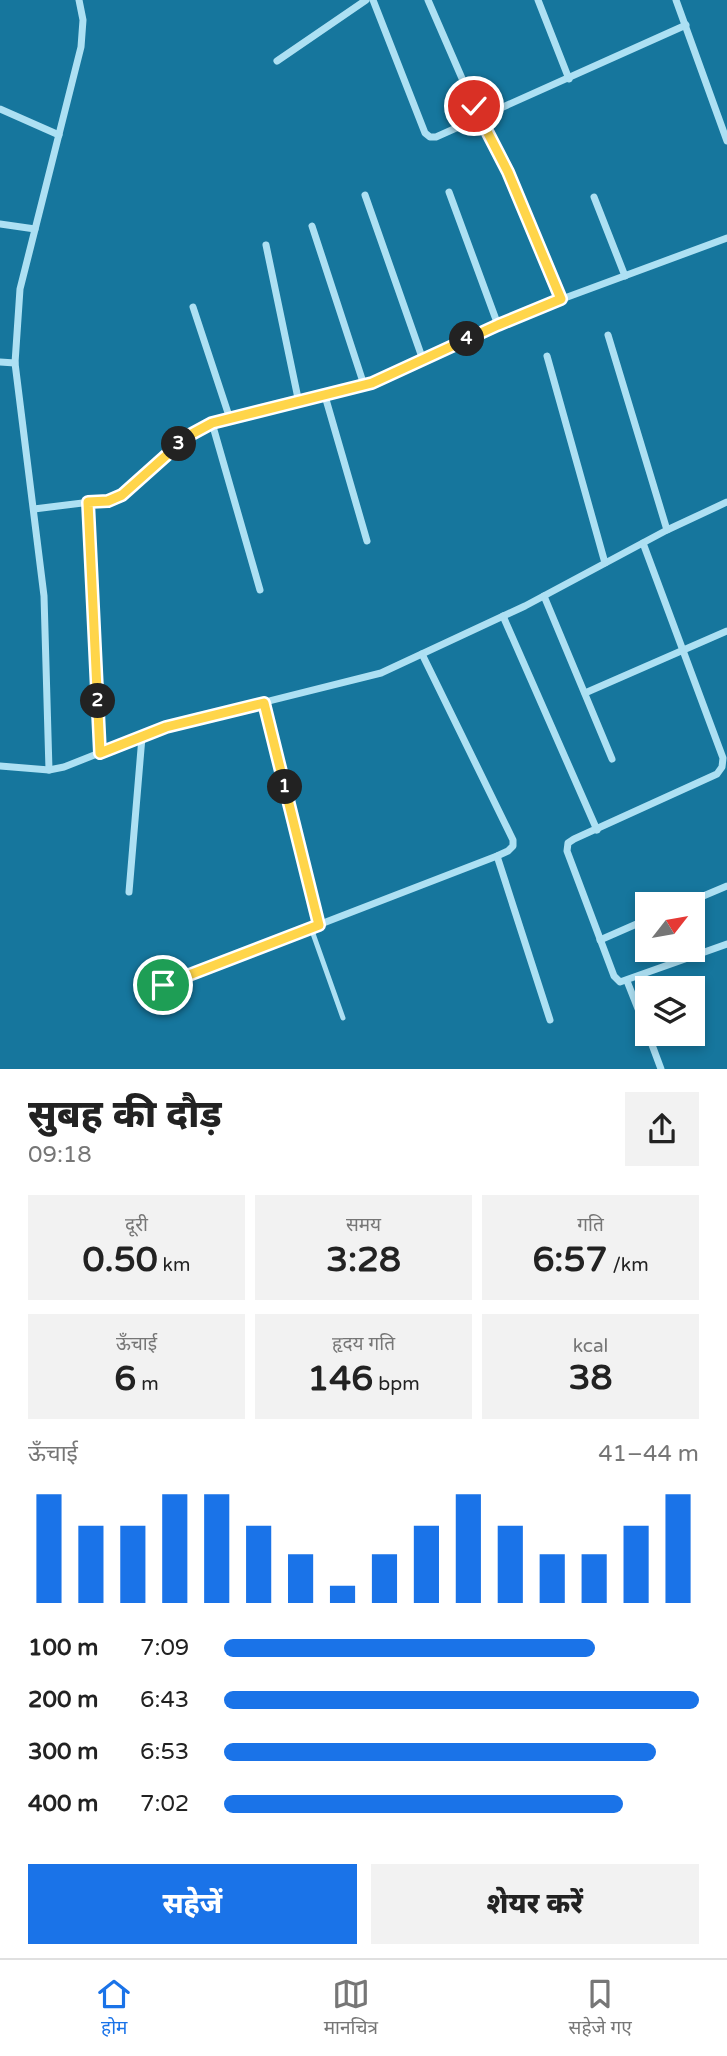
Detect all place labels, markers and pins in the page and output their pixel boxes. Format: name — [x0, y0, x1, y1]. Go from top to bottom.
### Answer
pin — [444, 76, 504, 136]
pin: 4 — [449, 322, 484, 356]
pin: 3 — [162, 426, 196, 462]
pin: 2 — [80, 684, 116, 718]
pin: 1 — [268, 770, 302, 804]
pin — [133, 955, 193, 1015]

